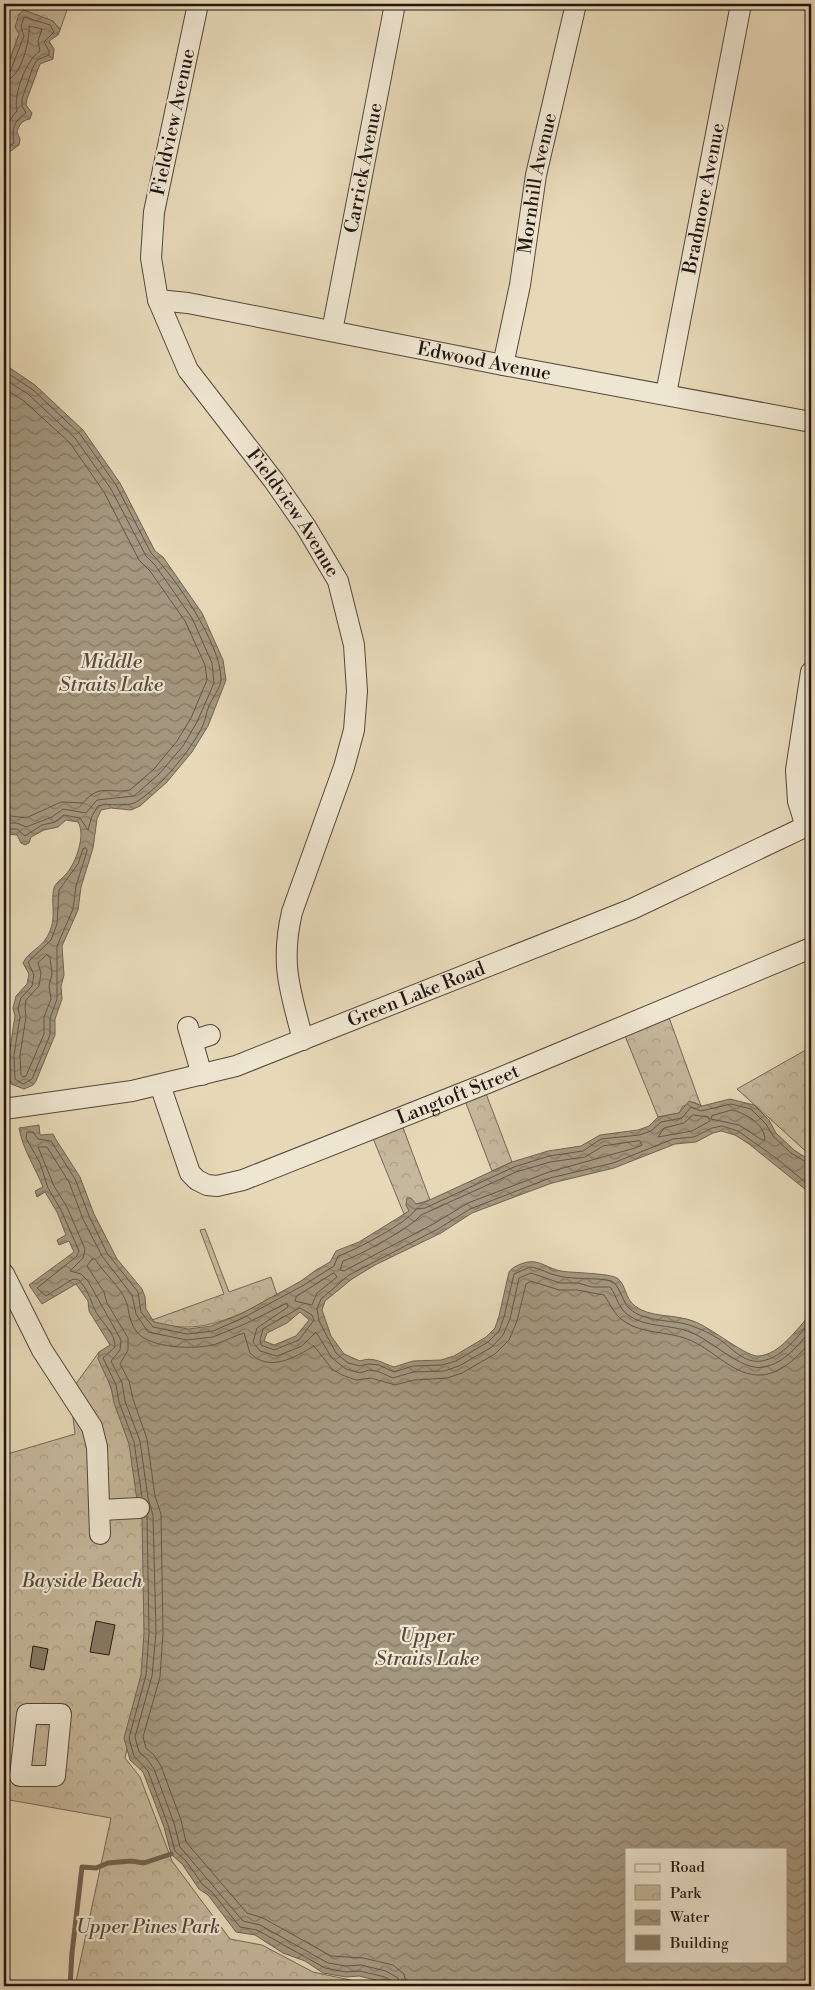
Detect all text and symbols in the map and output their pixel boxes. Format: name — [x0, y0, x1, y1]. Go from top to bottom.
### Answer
street label: Fieldview Avenue — [146, 46, 200, 198]
street label: Carrick Avenue — [339, 101, 388, 235]
street label: Mornhill Avenue — [513, 110, 562, 255]
street label: Bradmore Avenue — [677, 121, 730, 277]
street label: Edwood Avenue — [415, 336, 553, 386]
street label: Fieldview Avenue — [241, 444, 345, 581]
water label: Middle Straits Lake — [59, 650, 164, 698]
street label: Green Lake Road — [344, 956, 489, 1033]
street label: Langtoft Street — [393, 1059, 523, 1130]
park label: Bayside Beach — [21, 1569, 143, 1593]
water label: Upper Straits Lake — [375, 1624, 480, 1672]
legend — [625, 1848, 788, 1962]
text: Road — [670, 1858, 705, 1877]
text: Park — [670, 1884, 702, 1903]
text: Water — [669, 1908, 710, 1927]
park label: Upper Pines Park — [76, 1915, 220, 1939]
text: Building — [669, 1934, 729, 1953]

